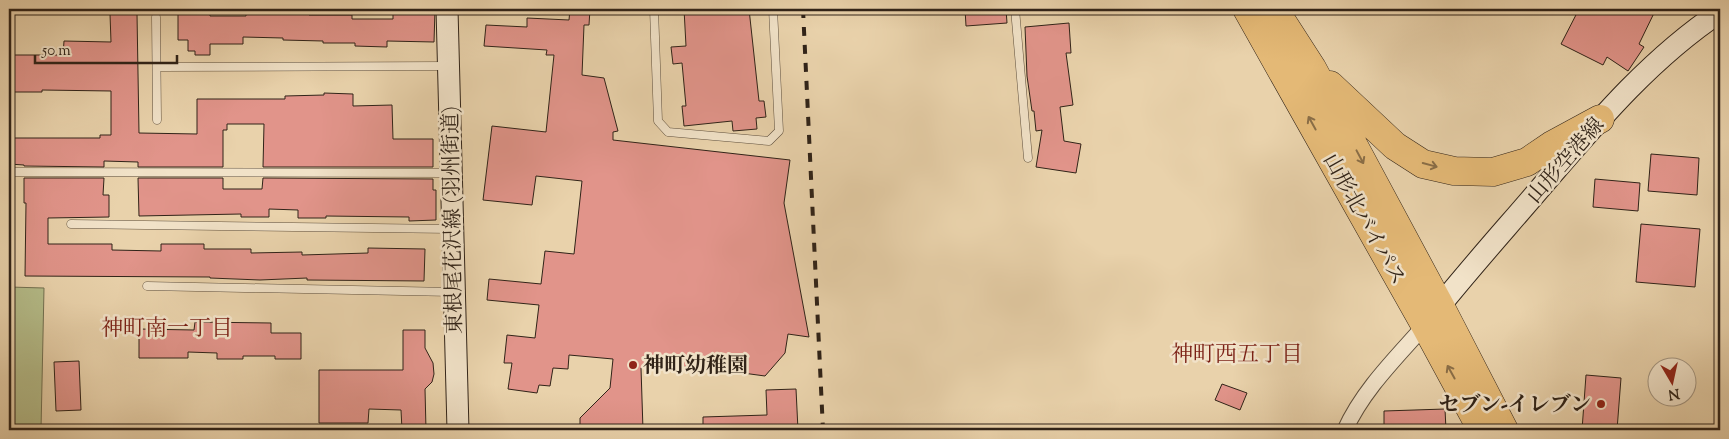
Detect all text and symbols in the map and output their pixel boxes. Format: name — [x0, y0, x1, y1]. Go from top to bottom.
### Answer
scale bar — [35, 32, 178, 64]
text: 50 m — [41, 41, 71, 62]
street label: 東根尾花沢線 (羽州街道) — [437, 106, 471, 334]
street label: 山形空港線 — [1521, 112, 1612, 211]
one-way arrow — [1306, 116, 1316, 131]
street label: 山形北バイパス — [1315, 149, 1412, 291]
one-way arrow — [1355, 149, 1365, 164]
one-way arrow — [1421, 161, 1437, 170]
district label: 神町南一丁目 — [101, 314, 233, 346]
district label: 神町西五丁目 — [1171, 340, 1303, 372]
place label: 神町幼稚園 — [643, 352, 748, 382]
north arrow — [1646, 356, 1696, 406]
marker: 神町幼稚園 — [627, 359, 639, 371]
one-way arrow — [1446, 364, 1456, 379]
text: N — [1667, 382, 1681, 404]
place label: セブン-イレブン — [1439, 391, 1591, 421]
marker: セブン-イレブン — [1595, 398, 1607, 410]

